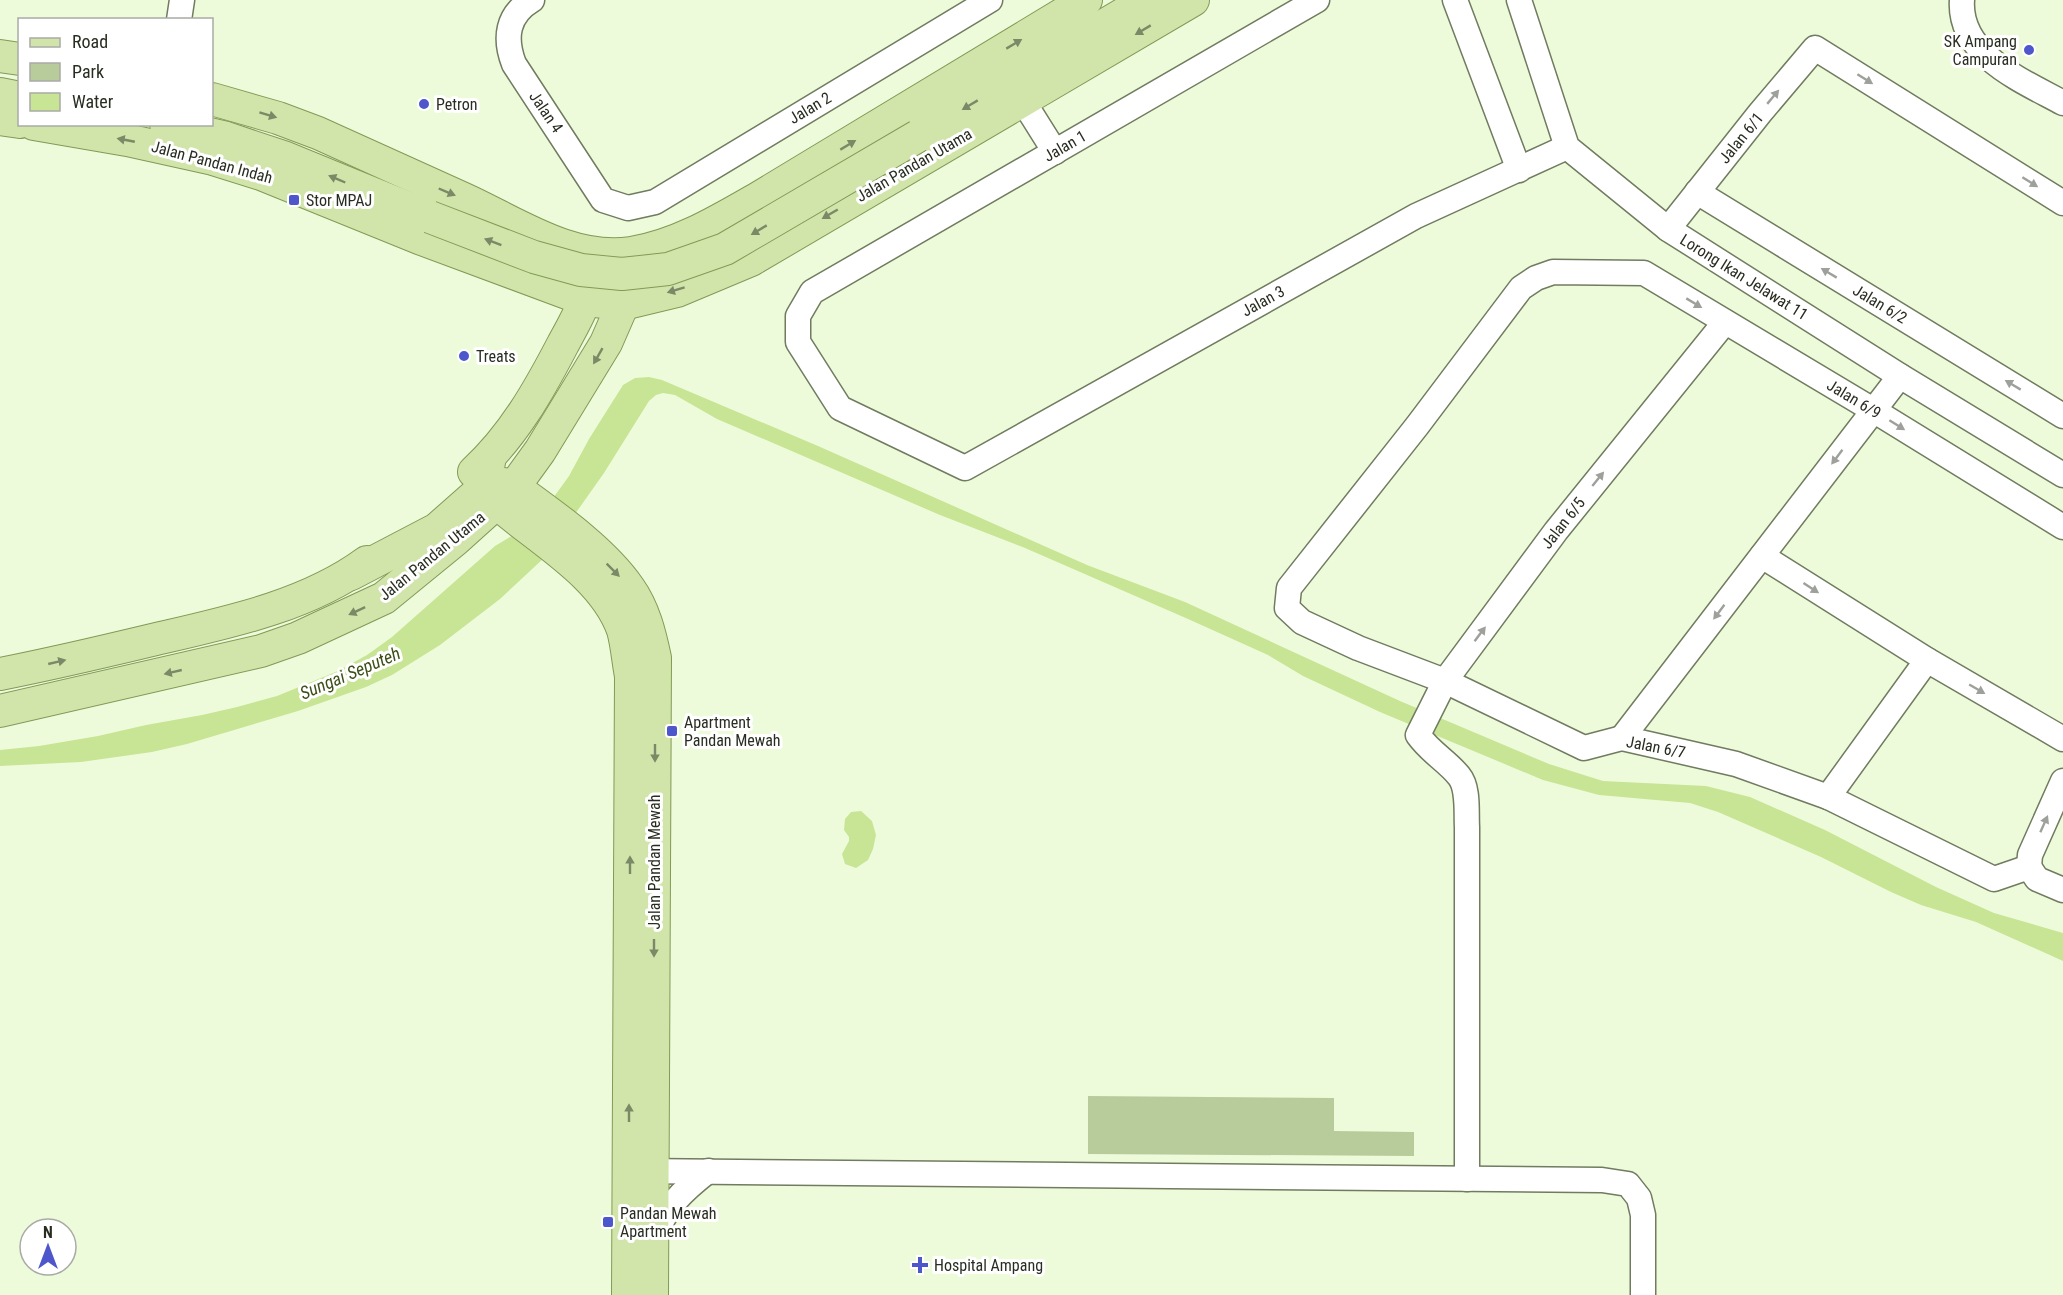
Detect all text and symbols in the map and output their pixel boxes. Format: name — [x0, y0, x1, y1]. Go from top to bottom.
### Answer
legend — [18, 18, 213, 126]
one-way arrow — [1135, 24, 1151, 35]
text: Road — [72, 31, 108, 52]
place label: SK Ampang Campuran — [1944, 32, 2017, 69]
one-way arrow — [1006, 38, 1022, 49]
marker: SK Ampang Campuran — [2022, 43, 2036, 57]
text: Park — [72, 61, 104, 82]
one-way arrow — [1857, 73, 1873, 84]
street label: Jalan 4 — [525, 88, 567, 136]
street label: Jalan 2 — [785, 88, 835, 128]
one-way arrow — [1766, 90, 1779, 105]
text: Water — [72, 91, 114, 112]
place label: Petron — [436, 95, 478, 114]
marker: Petron — [417, 97, 431, 111]
one-way arrow — [962, 99, 978, 110]
street label: Jalan 6/1 — [1715, 109, 1767, 167]
one-way arrow — [259, 111, 277, 120]
street label: Jalan Pandan Utama — [853, 124, 975, 206]
street label: Jalan 1 — [1040, 126, 1090, 166]
one-way arrow — [116, 135, 135, 144]
street label: Jalan Pandan Indah — [149, 137, 275, 187]
one-way arrow — [839, 139, 856, 150]
one-way arrow — [328, 174, 346, 183]
one-way arrow — [2022, 177, 2038, 188]
one-way arrow — [438, 187, 456, 197]
place label: Stor MPAJ — [306, 191, 372, 210]
marker: Stor MPAJ — [287, 193, 301, 207]
one-way arrow — [821, 209, 838, 219]
one-way arrow — [751, 224, 767, 235]
street label: Lorong Ikan Jelawat 11 — [1677, 230, 1811, 324]
one-way arrow — [484, 236, 502, 246]
one-way arrow — [1821, 267, 1837, 278]
street label: Jalan 6/2 — [1849, 280, 1911, 328]
street label: Jalan 3 — [1238, 282, 1288, 320]
one-way arrow — [667, 286, 685, 295]
one-way arrow — [1686, 298, 1702, 309]
place label: Treats — [476, 347, 516, 366]
one-way arrow — [593, 348, 603, 365]
marker: Treats — [457, 349, 471, 363]
street label: Jalan 6/9 — [1823, 375, 1885, 423]
one-way arrow — [2005, 380, 2021, 391]
one-way arrow — [1889, 420, 1905, 431]
one-way arrow — [1831, 449, 1844, 465]
one-way arrow — [1592, 471, 1605, 487]
street label: Jalan 6/5 — [1537, 493, 1589, 552]
street label: Jalan Pandan Utama — [375, 508, 489, 604]
one-way arrow — [606, 562, 620, 577]
one-way arrow — [1803, 582, 1819, 593]
one-way arrow — [1713, 603, 1725, 619]
one-way arrow — [348, 606, 365, 615]
one-way arrow — [1474, 626, 1486, 642]
water label: Sungai Seputeh — [297, 642, 403, 704]
one-way arrow — [48, 657, 67, 666]
one-way arrow — [163, 667, 182, 677]
one-way arrow — [1969, 684, 1985, 695]
place label: Apartment Pandan Mewah — [684, 713, 781, 750]
marker: Apartment Pandan Mewah — [665, 724, 679, 738]
street label: Jalan 6/7 — [1625, 732, 1687, 762]
one-way arrow — [650, 744, 660, 763]
street label: Jalan Pandan Mewah — [645, 795, 664, 929]
one-way arrow — [2039, 814, 2049, 832]
one-way arrow — [625, 856, 635, 875]
one-way arrow — [649, 939, 659, 958]
one-way arrow — [624, 1103, 634, 1122]
place label: Pandan Mewah Apartment — [620, 1204, 717, 1241]
marker: Pandan Mewah Apartment — [601, 1215, 615, 1229]
north arrow — [18, 1217, 78, 1277]
text: N — [43, 1223, 53, 1242]
marker: Hospital Ampang — [911, 1256, 929, 1274]
place label: Hospital Ampang — [934, 1256, 1043, 1275]

